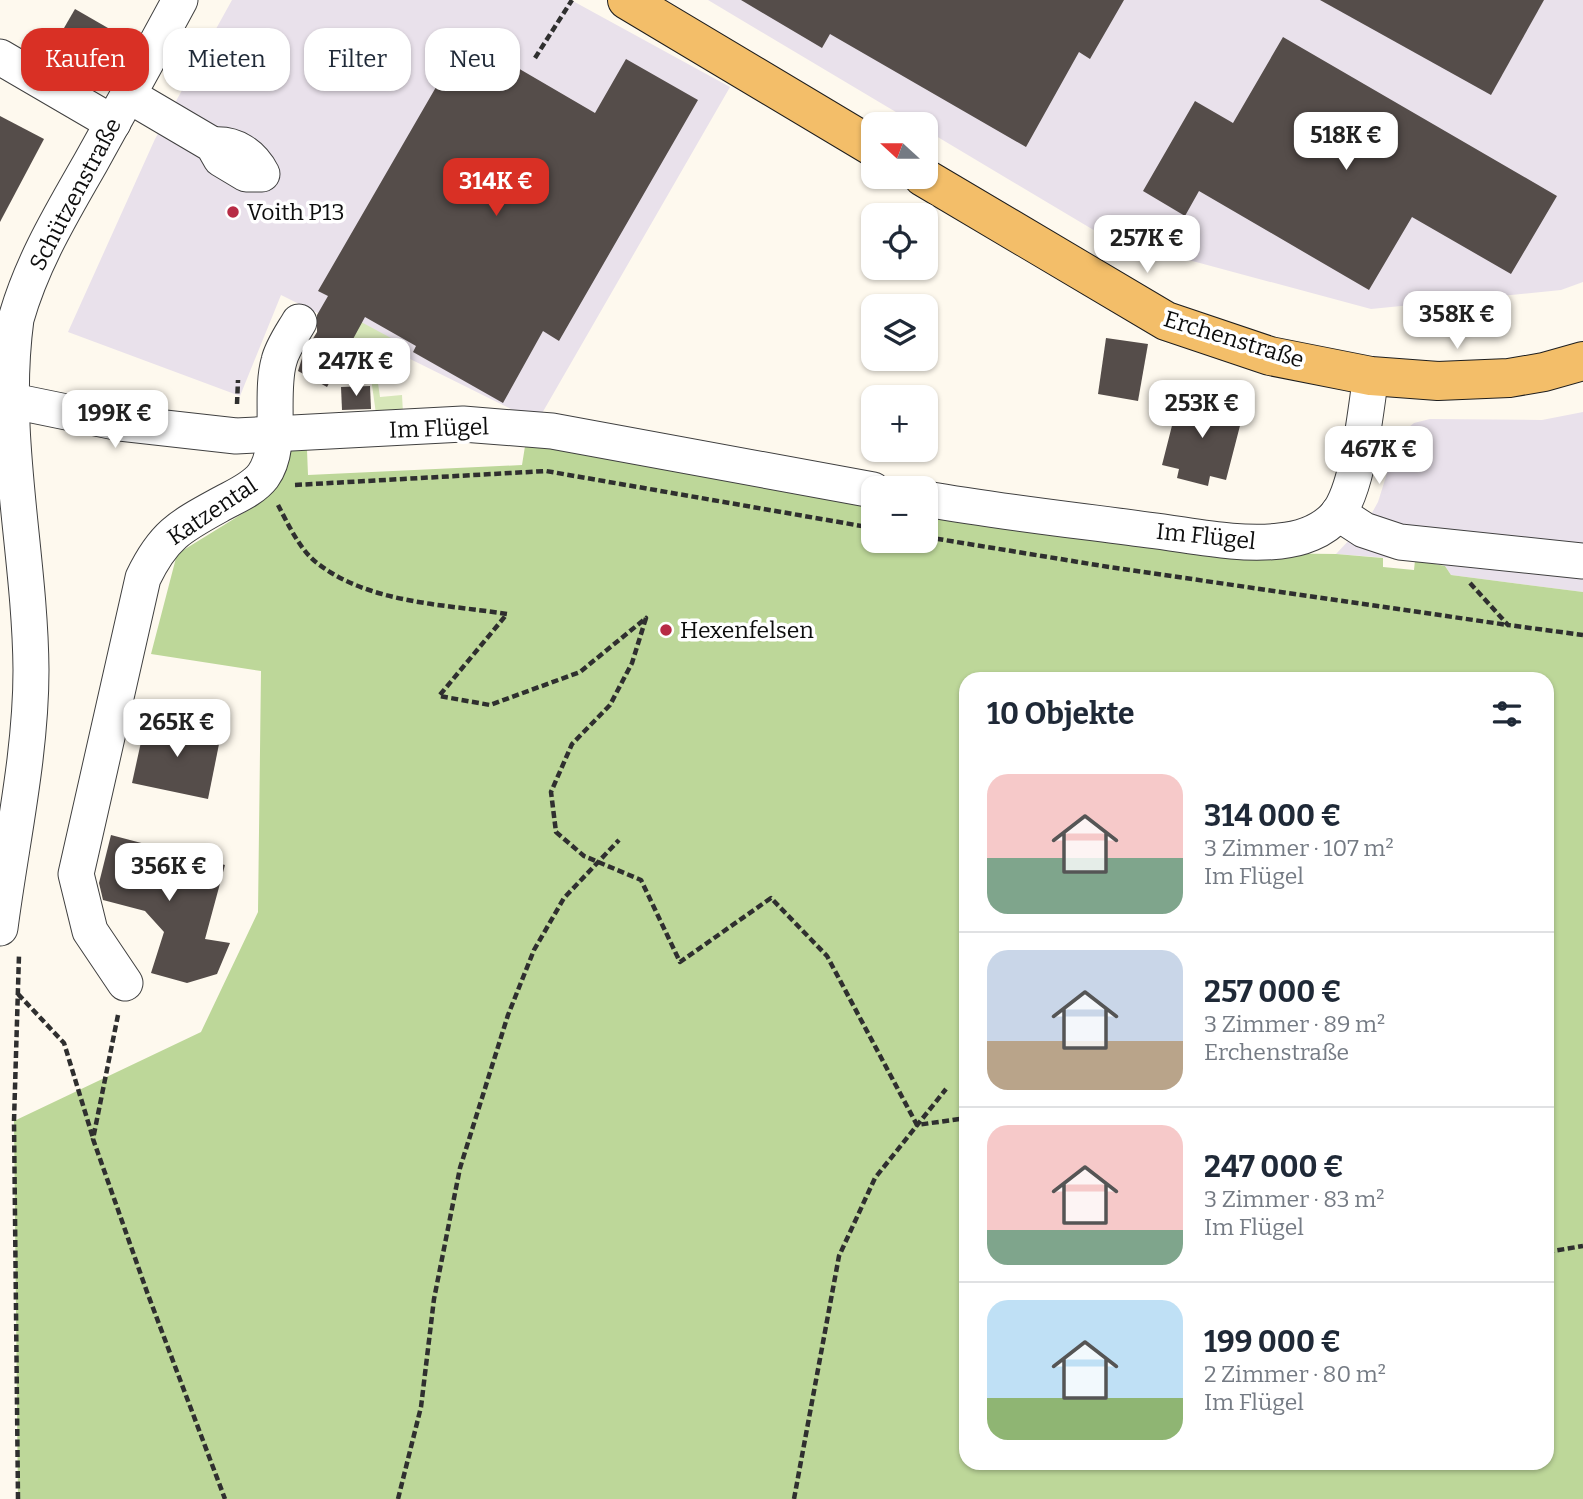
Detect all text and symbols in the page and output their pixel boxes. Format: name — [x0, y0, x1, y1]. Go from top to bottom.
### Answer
chip: Kaufen — [21, 28, 149, 91]
chip: Mieten — [163, 28, 290, 91]
chip: Filter — [304, 28, 411, 91]
chip: Neu — [425, 28, 520, 91]
north arrow — [861, 112, 938, 189]
map controls — [861, 112, 938, 553]
street label: Schützenstraße — [23, 113, 127, 275]
pin: 518K € — [1289, 113, 1403, 172]
text: 518K € — [1310, 121, 1382, 149]
pin: 314K € — [439, 158, 553, 218]
text: 314K € — [459, 167, 533, 195]
place label: Voith P13 — [247, 198, 345, 226]
button: locate — [861, 203, 938, 280]
marker: Voith P13 — [225, 204, 241, 220]
pin: 257K € — [1090, 216, 1204, 275]
text: 257K € — [1110, 224, 1184, 252]
pin: 358K € — [1400, 292, 1514, 351]
button: layers — [861, 294, 938, 371]
text: 358K € — [1419, 300, 1495, 328]
street label: Erchenstraße — [1160, 304, 1308, 374]
pin: 247K € — [299, 338, 413, 398]
text: 247K € — [318, 347, 394, 375]
pin: 253K € — [1145, 380, 1259, 440]
button: + — [861, 385, 938, 462]
text: 253K € — [1165, 389, 1239, 417]
pin: 199K € — [58, 391, 172, 450]
text: 199K € — [78, 399, 152, 427]
street label: Im Flügel — [389, 412, 490, 444]
pin: 467K € — [1322, 426, 1436, 486]
text: 467K € — [1341, 435, 1417, 463]
street label: Katzental — [162, 471, 262, 551]
button: − — [861, 476, 938, 553]
street label: Im Flügel — [1155, 517, 1258, 555]
place label: Hexenfelsen — [680, 616, 814, 644]
marker: Hexenfelsen — [658, 622, 674, 638]
icon: filters — [1488, 695, 1526, 733]
text: 10 Objekte — [987, 696, 1134, 732]
pin: 265K € — [120, 700, 234, 759]
text: 265K € — [139, 708, 215, 736]
text: 314 000 € — [1204, 798, 1341, 834]
icon: home — [1043, 802, 1127, 886]
text: 3 Zimmer · 107 m² — [1204, 834, 1394, 862]
pin: 356K € — [112, 844, 226, 903]
text: 356K € — [131, 852, 207, 880]
text: Im Flügel — [1204, 862, 1304, 890]
text: 257 000 € — [1204, 974, 1342, 1010]
icon: home — [1043, 978, 1127, 1062]
text: 3 Zimmer · 89 m² — [1204, 1010, 1385, 1038]
text: Erchenstraße — [1204, 1038, 1349, 1066]
text: 247 000 € — [1204, 1149, 1344, 1185]
icon: home — [1043, 1153, 1127, 1237]
text: 3 Zimmer · 83 m² — [1204, 1185, 1384, 1213]
text: Im Flügel — [1204, 1213, 1304, 1241]
text: 199 000 € — [1204, 1324, 1341, 1360]
icon: home — [1043, 1328, 1127, 1412]
text: 2 Zimmer · 80 m² — [1204, 1360, 1386, 1388]
text: Im Flügel — [1204, 1388, 1304, 1416]

